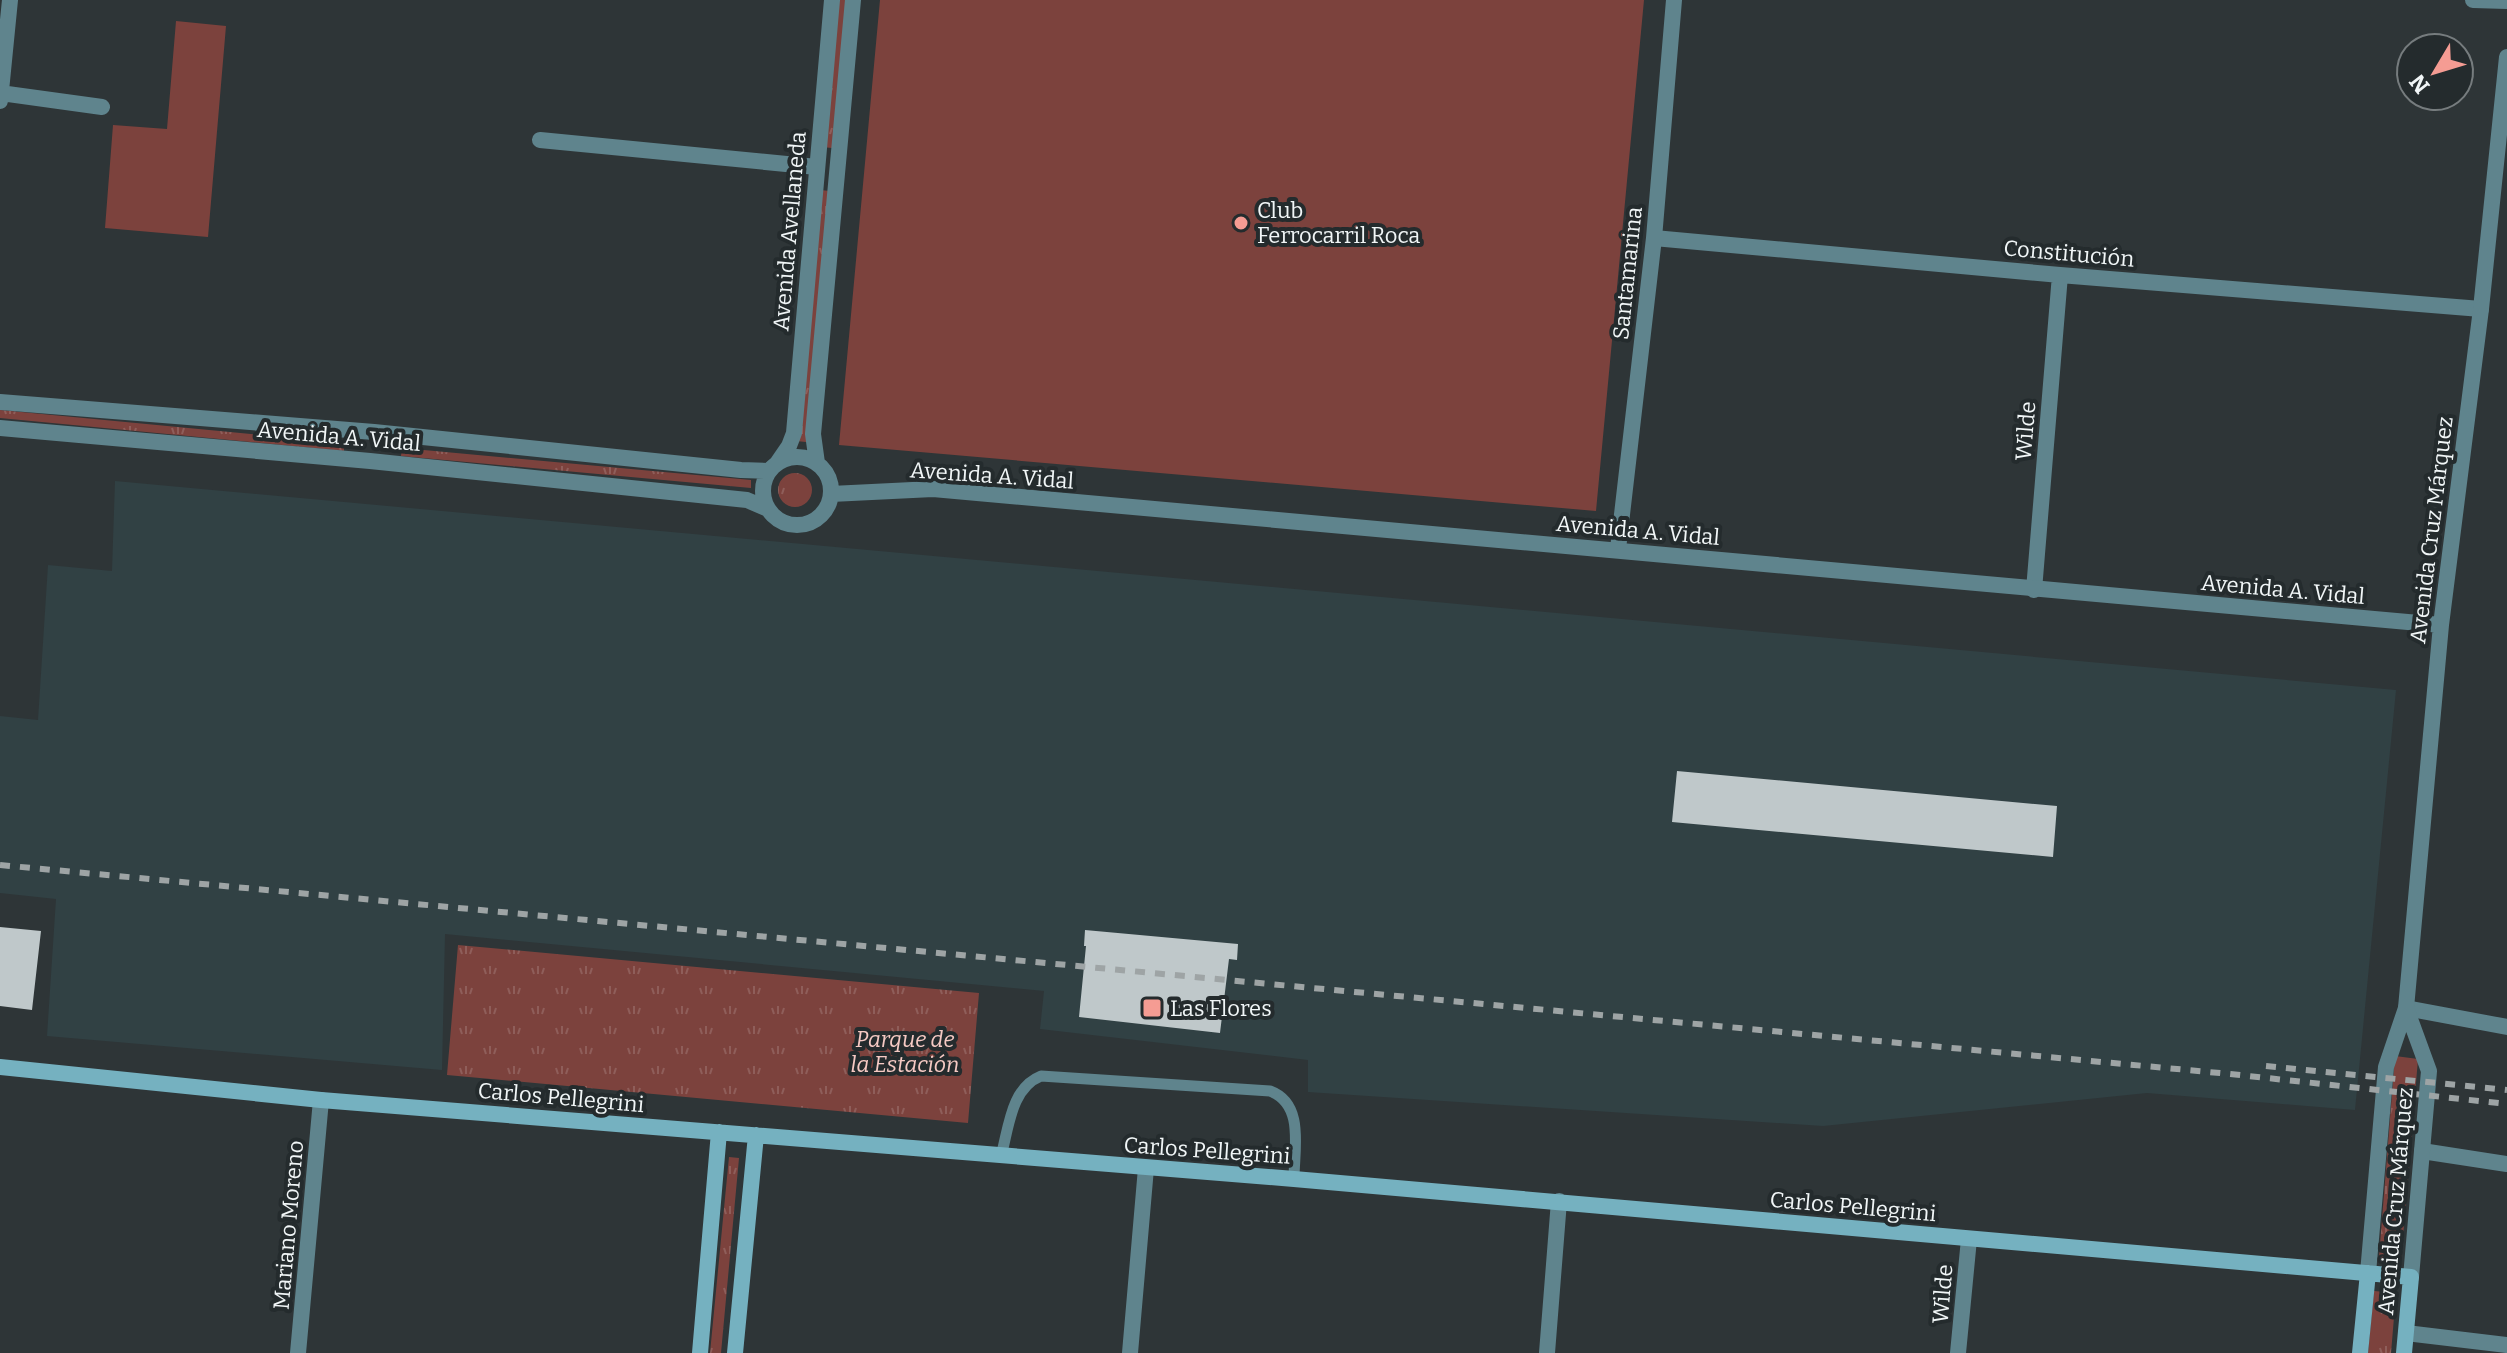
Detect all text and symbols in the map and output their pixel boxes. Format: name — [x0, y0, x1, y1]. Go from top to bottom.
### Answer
north arrow — [2395, 32, 2475, 112]
text: N — [2404, 69, 2436, 99]
street label: Avenida Avellaneda — [767, 130, 812, 332]
place label: Club Ferrocarril Roca — [1257, 197, 1420, 249]
street label: Santamarina — [1607, 205, 1648, 341]
marker: Club Ferrocarril Roca — [1232, 214, 1250, 232]
street label: Constitución — [2003, 234, 2135, 273]
street label: Wilde — [2009, 400, 2042, 462]
street label: Avenida Cruz Márquez — [2404, 415, 2459, 645]
street label: Avenida A. Vidal — [256, 416, 422, 457]
street label: Avenida A. Vidal — [909, 456, 1075, 495]
street label: Avenida A. Vidal — [1555, 510, 1721, 551]
street label: Avenida A. Vidal — [2200, 569, 2366, 610]
place label: Las Flores — [1170, 995, 1272, 1022]
marker: Las Flores — [1141, 997, 1163, 1019]
park label: Parque de la Estación — [851, 1026, 959, 1078]
street label: Carlos Pellegrini — [477, 1077, 646, 1118]
street label: Avenida Cruz Márquez — [2372, 1086, 2419, 1316]
street label: Carlos Pellegrini — [1123, 1131, 1292, 1170]
street label: Mariano Moreno — [268, 1139, 309, 1311]
street label: Carlos Pellegrini — [1769, 1186, 1938, 1227]
street label: Wilde — [1926, 1263, 1959, 1325]

